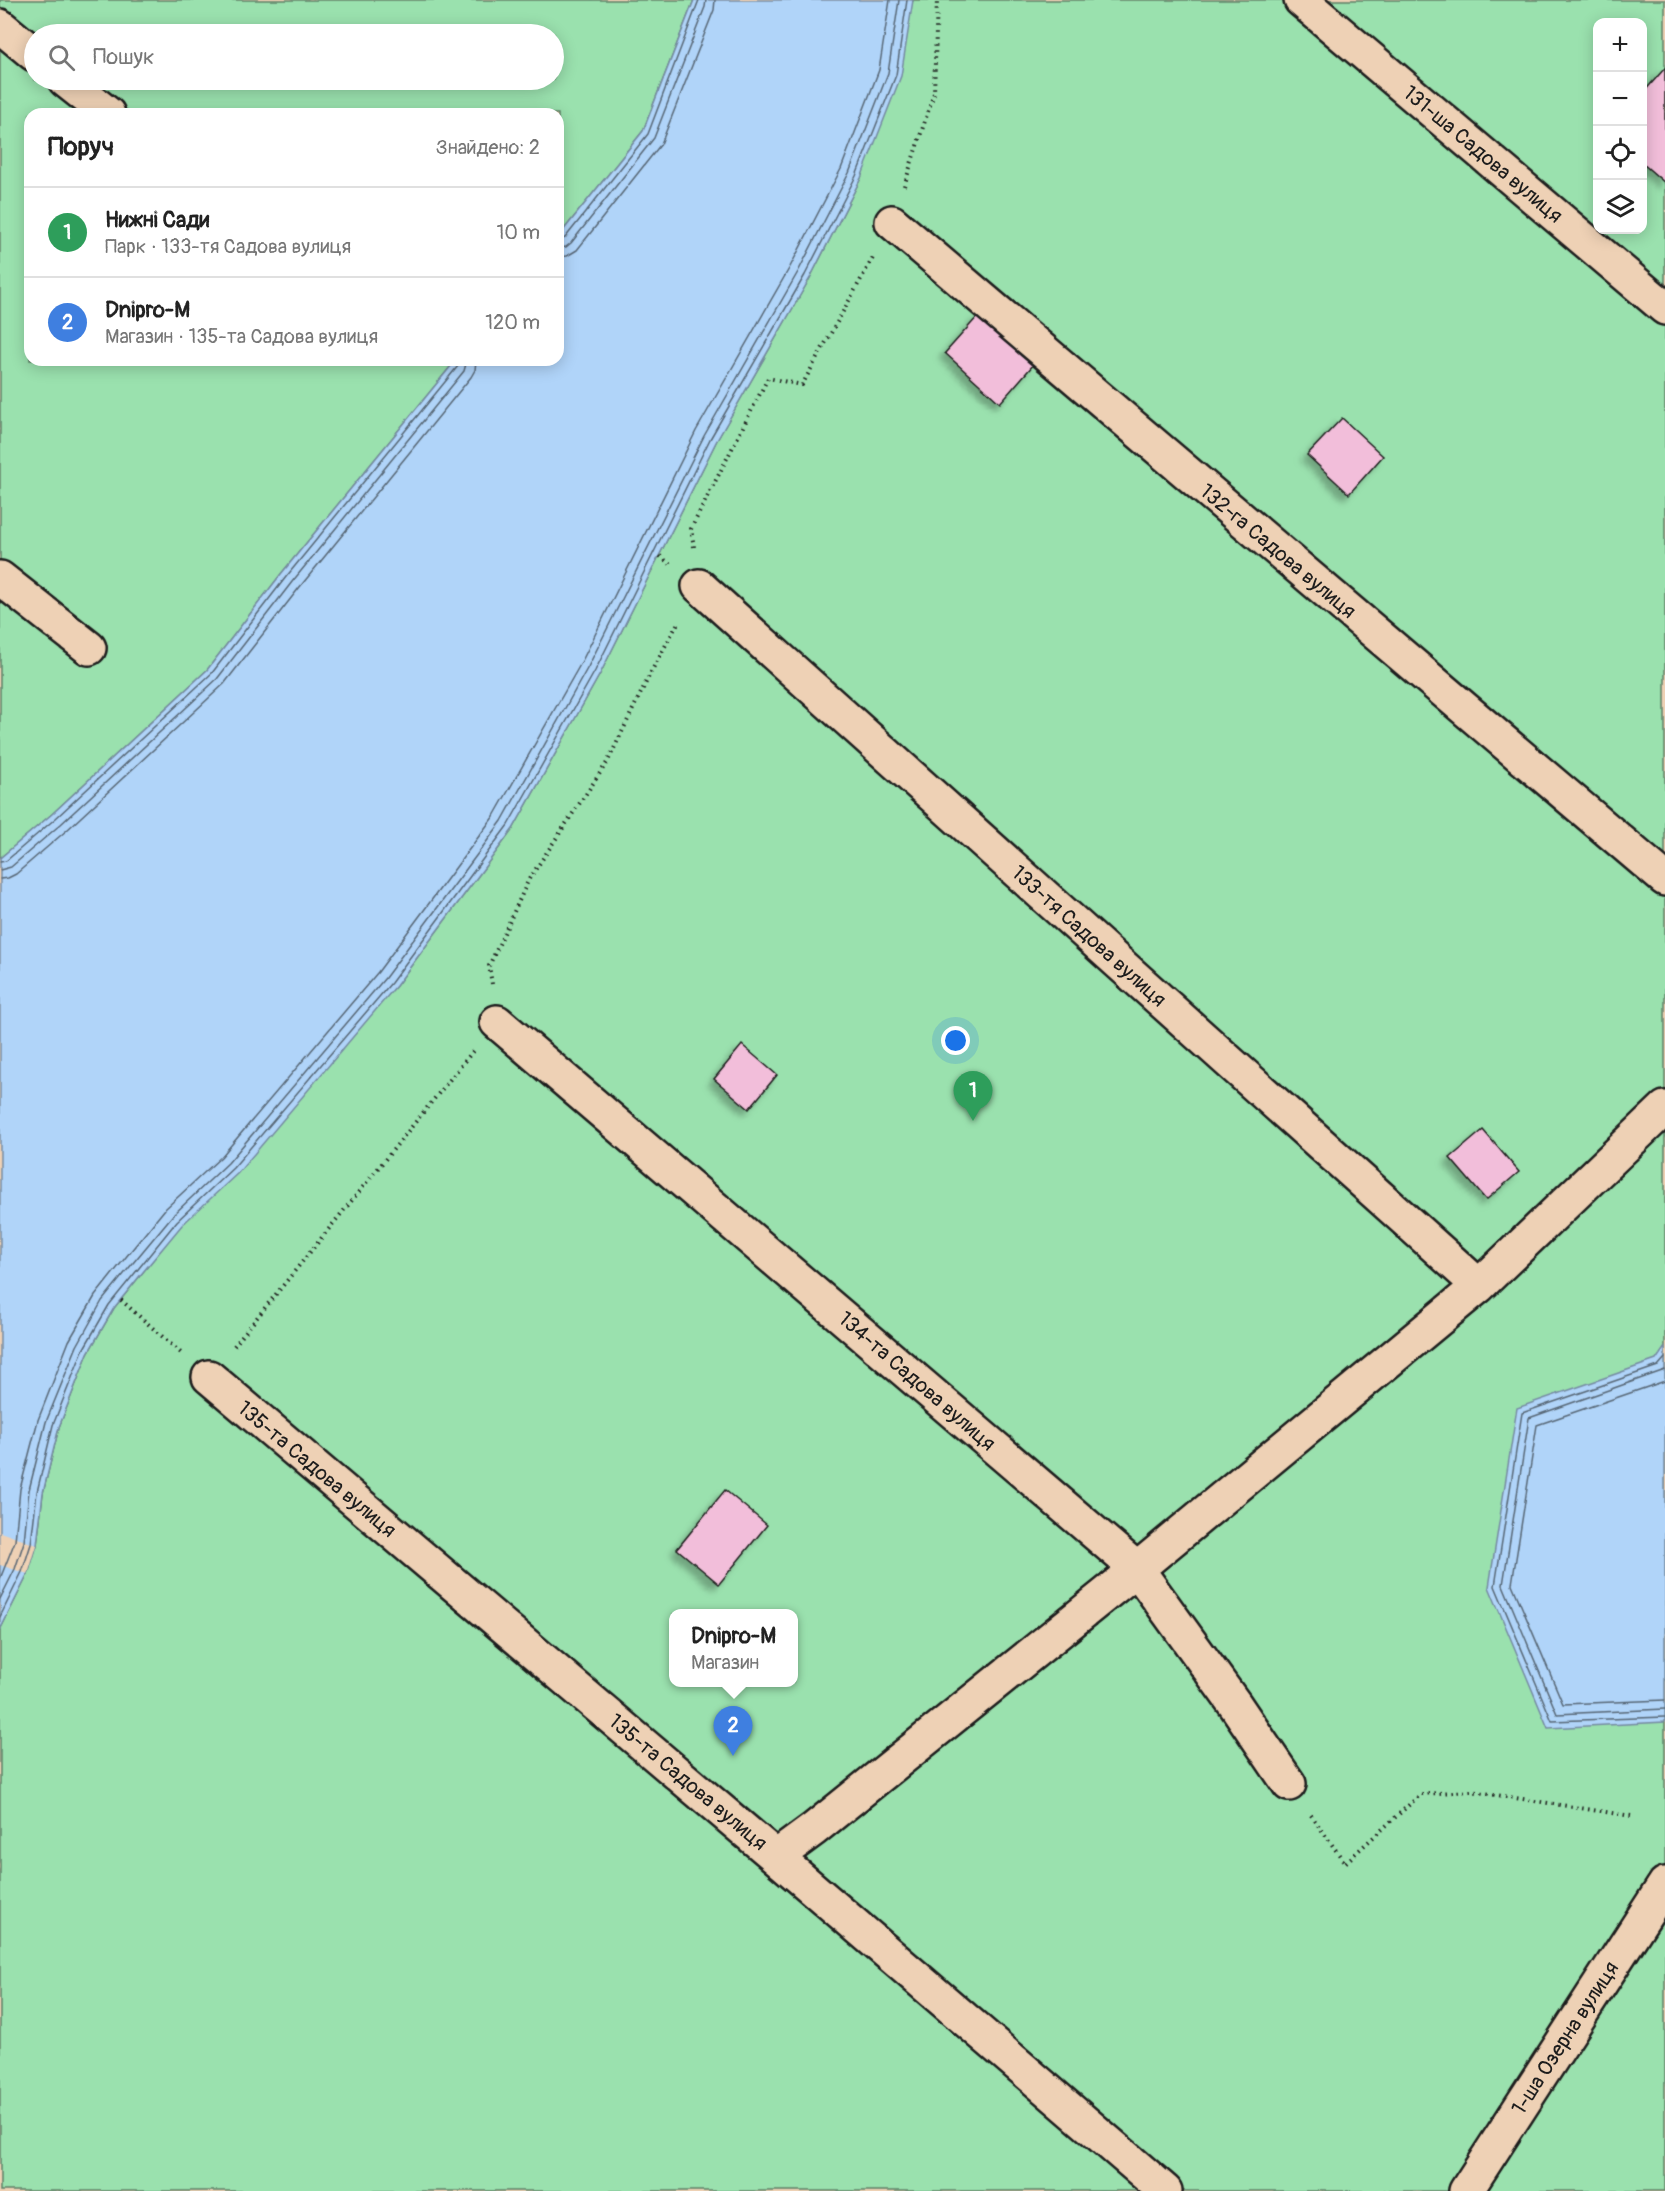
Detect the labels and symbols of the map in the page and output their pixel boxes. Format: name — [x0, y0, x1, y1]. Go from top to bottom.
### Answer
street label: 131-ша Садова вулиця — [1397, 80, 1568, 229]
street label: 132-га Садова вулиця — [1194, 478, 1361, 625]
street label: 133-тя Садова вулиця — [1005, 860, 1172, 1013]
your location — [941, 1026, 970, 1055]
pin: 1 — [954, 1072, 992, 1121]
street label: 134-та Садова вулиця — [832, 1306, 1001, 1457]
street label: 135-та Садова вулиця — [232, 1395, 402, 1544]
pin: 2 — [714, 1706, 752, 1756]
street label: 135-та Садова вулиця — [603, 1708, 773, 1857]
street label: 1-ша Озерна вулиця — [1506, 1956, 1625, 2120]

